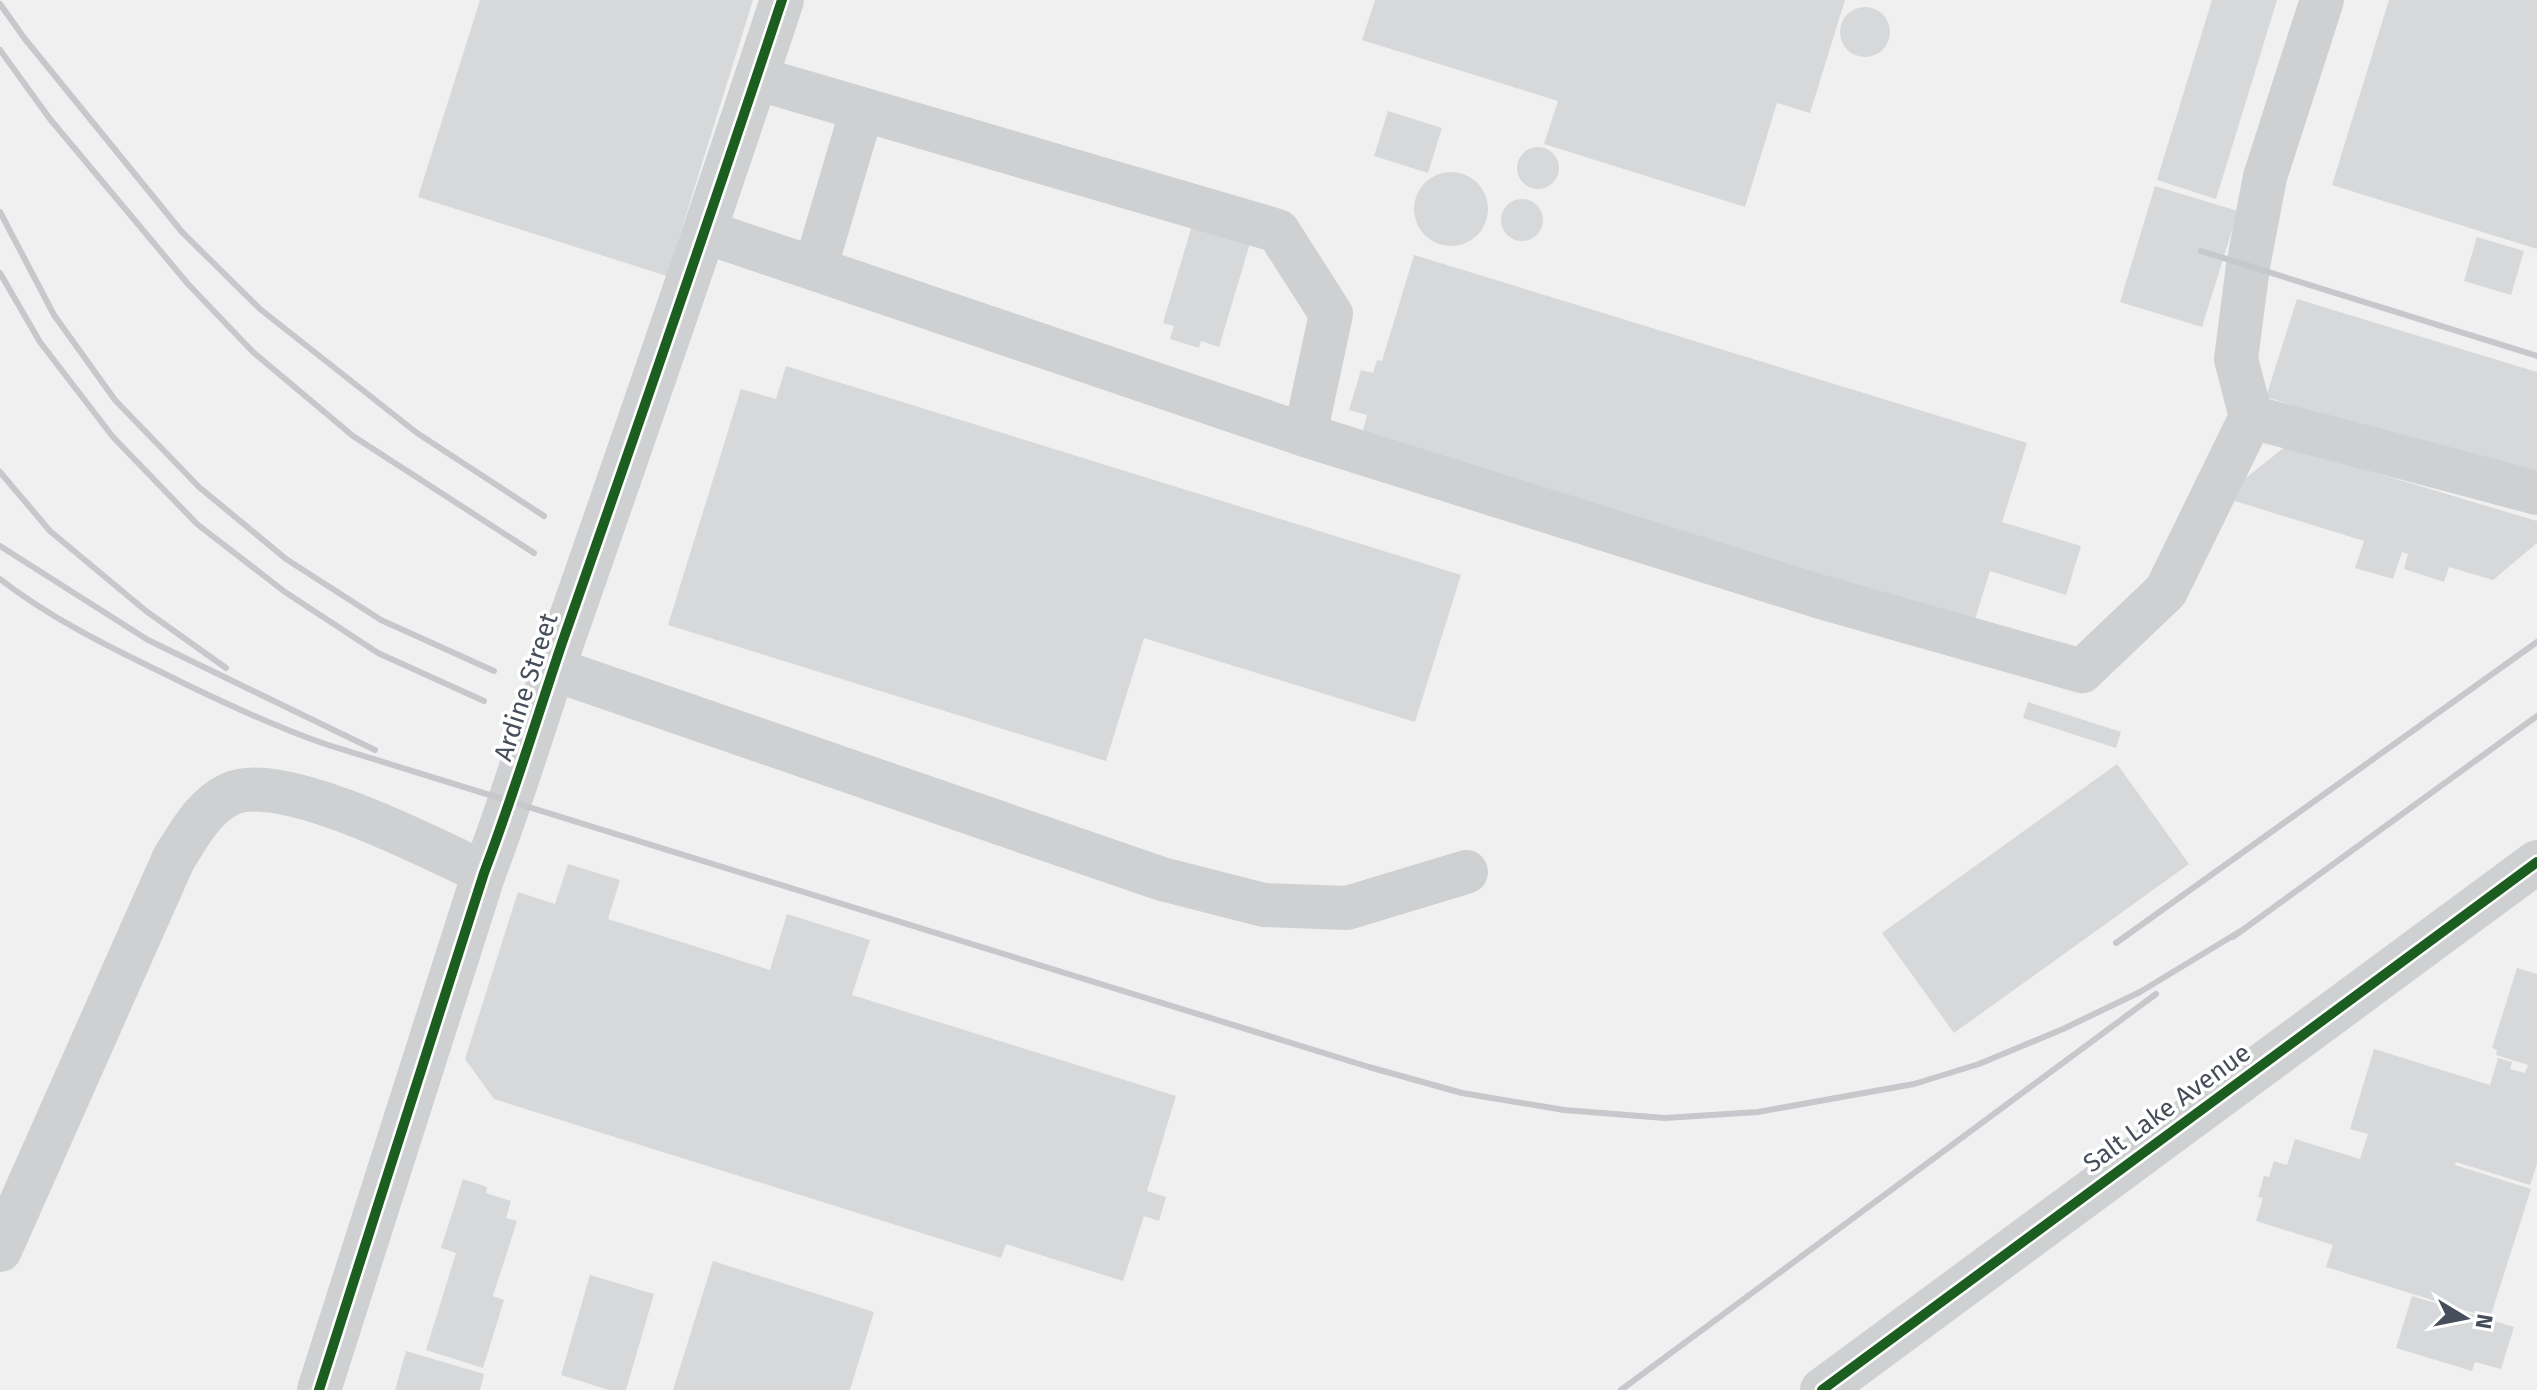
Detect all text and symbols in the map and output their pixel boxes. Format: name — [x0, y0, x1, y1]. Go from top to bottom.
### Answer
street label: Ardine Street — [487, 608, 565, 765]
street label: Salt Lake Avenue — [2077, 1037, 2257, 1179]
north arrow — [2425, 1278, 2505, 1358]
text: N — [2470, 1312, 2499, 1331]

